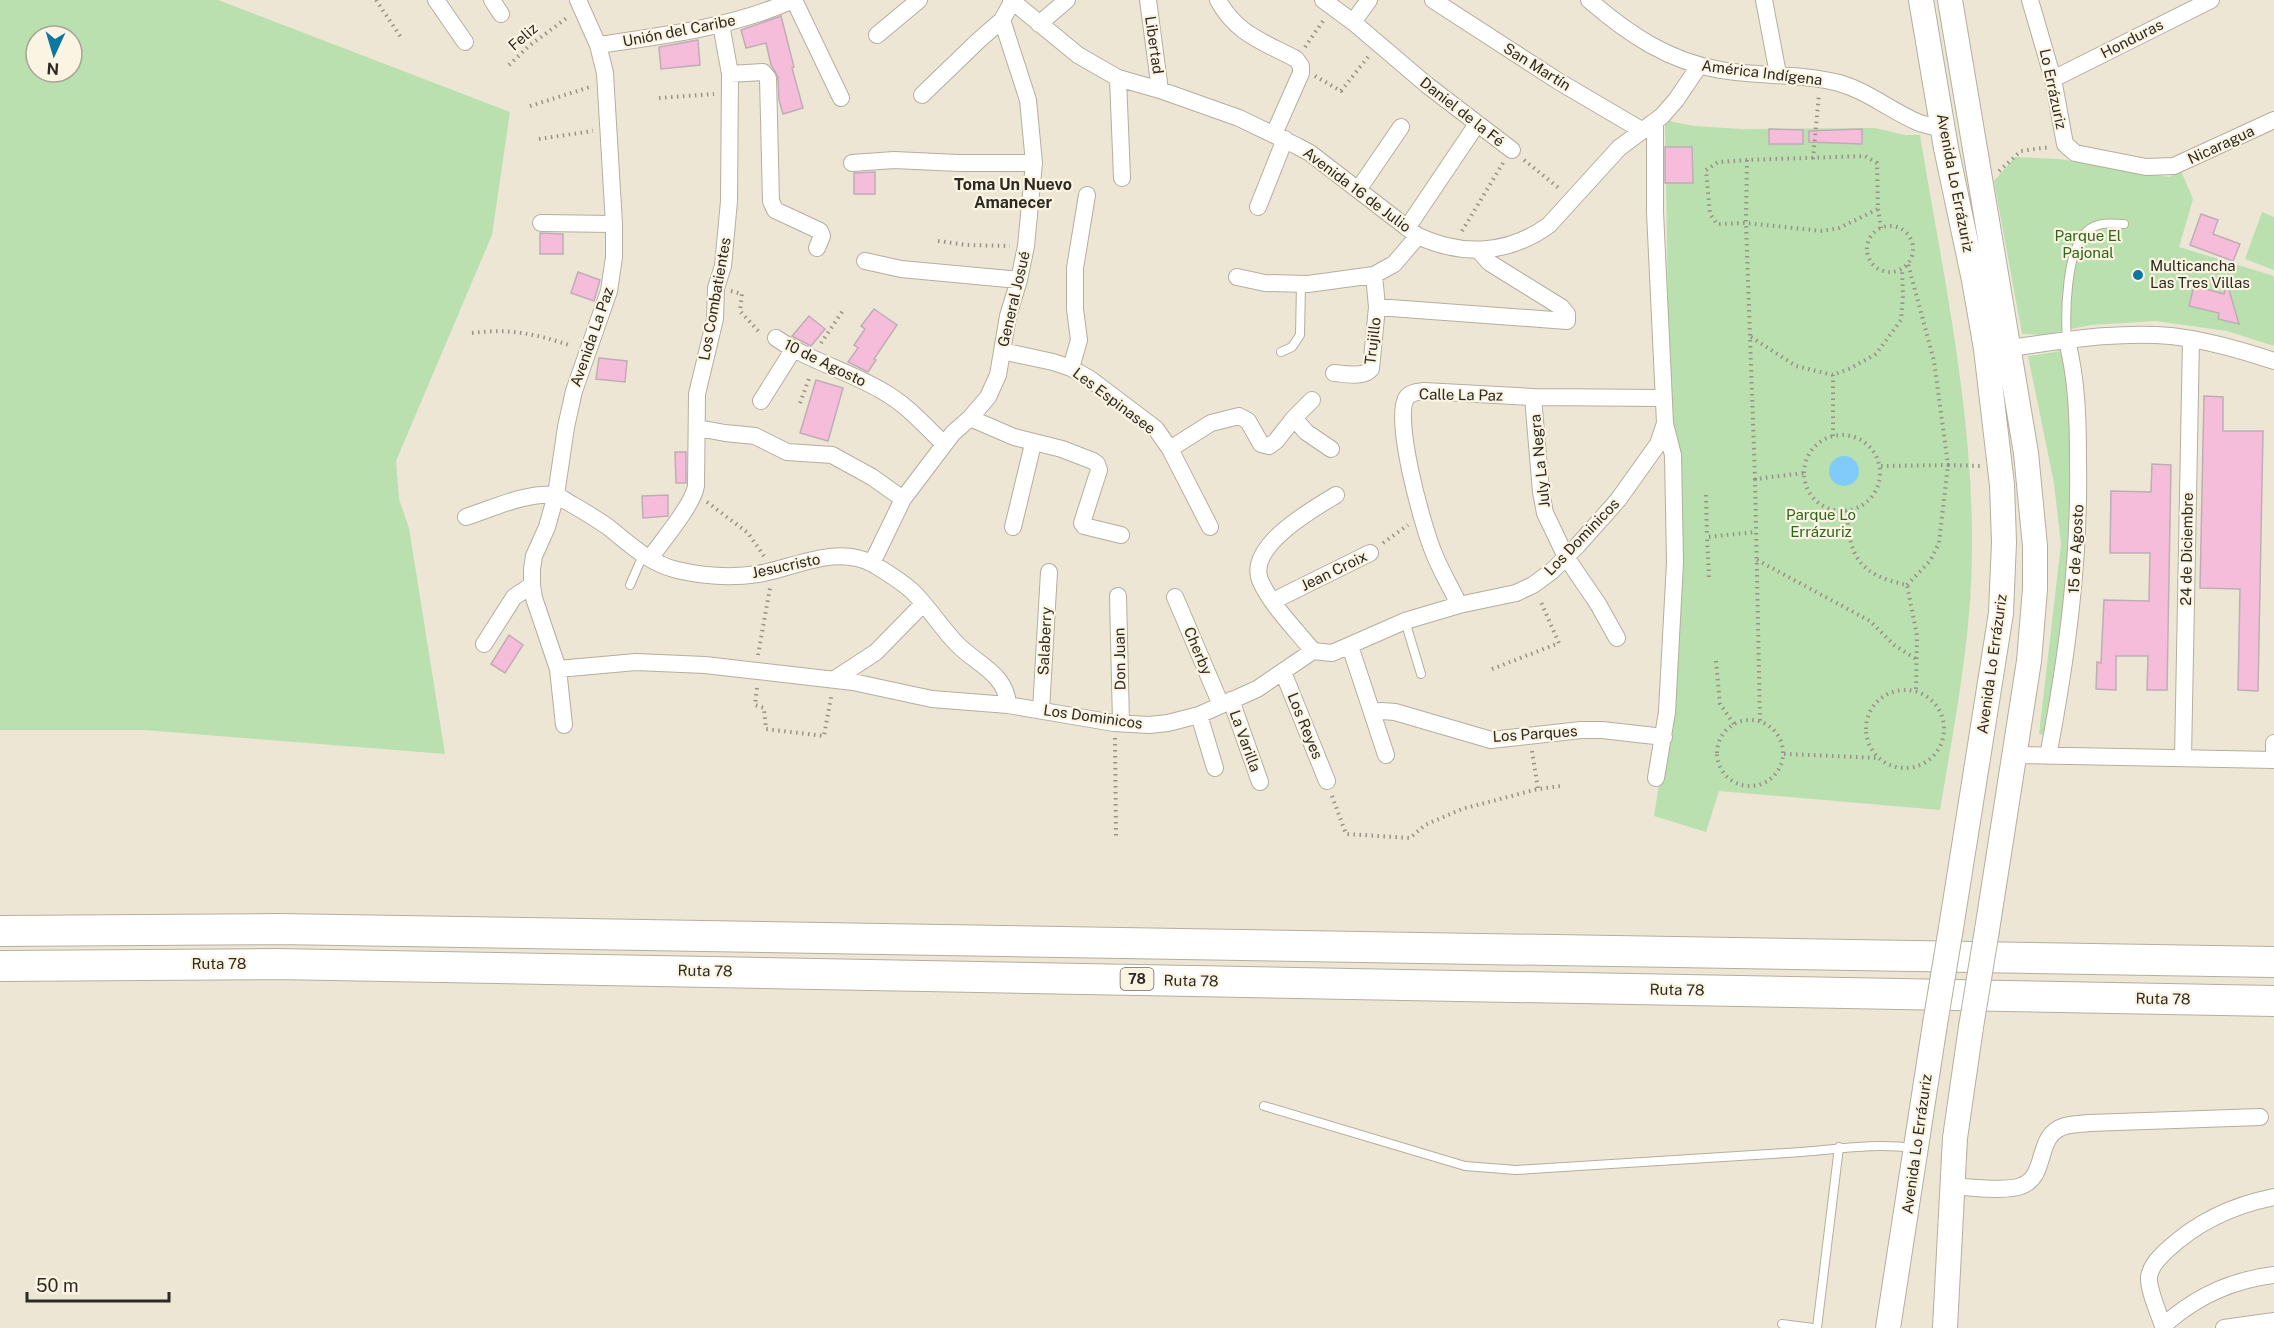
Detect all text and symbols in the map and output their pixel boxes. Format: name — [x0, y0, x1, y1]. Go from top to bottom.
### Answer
street label: Unión del Caribe — [621, 11, 737, 50]
street label: Libertad — [1142, 15, 1167, 75]
street label: Honduras — [2098, 16, 2166, 61]
street label: Feliz — [505, 20, 541, 54]
north arrow — [24, 24, 84, 84]
street label: San Martín — [1501, 39, 1574, 94]
street label: Lo Errázuriz — [2037, 47, 2070, 131]
street label: América Indígena — [1701, 57, 1824, 88]
text: N — [46, 59, 60, 78]
street label: Daniel de la Fé — [1417, 73, 1508, 150]
street label: Avenida Lo Errázuriz — [1934, 112, 1977, 254]
street label: Nicaragua — [2185, 122, 2257, 167]
street label: Avenida 16 de Julio — [1300, 144, 1414, 236]
district label: Toma Un Nuevo Amanecer — [954, 175, 1072, 212]
park label: Parque El Pajonal — [2055, 227, 2121, 261]
street label: Los Combatientes — [695, 236, 734, 362]
street label: General Josué — [994, 249, 1033, 348]
place label: Multicancha Las Tres Villas — [2150, 257, 2250, 291]
marker: Multicancha Las Tres Villas — [2131, 268, 2145, 282]
street label: Avenida La Paz — [567, 285, 617, 389]
street label: Trujillo — [1361, 316, 1384, 366]
street label: 10 de Agosto — [781, 335, 869, 390]
street label: Les Espinasee — [1070, 364, 1159, 437]
street label: Calle La Paz — [1419, 385, 1503, 404]
street label: July La Negra — [1526, 414, 1553, 509]
street label: 24 de Diciembre — [2177, 492, 2196, 606]
street label: Los Dominicos — [1541, 495, 1623, 579]
street label: 15 de Agosto — [2065, 504, 2086, 594]
park label: Parque Lo Errázuriz — [1786, 506, 1856, 540]
street label: Jean Croix — [1298, 547, 1370, 594]
street label: Jesucristo — [750, 550, 822, 581]
street label: Avenida Lo Errázuriz — [1973, 593, 2010, 735]
street label: Salaberry — [1034, 606, 1055, 676]
street label: Cherby — [1181, 624, 1216, 677]
street label: Don Juan — [1110, 628, 1129, 690]
street label: Los Reyes — [1284, 690, 1326, 762]
street label: Los Dominicos — [1042, 701, 1144, 732]
street label: La Varilla — [1226, 708, 1264, 774]
street label: Los Parques — [1492, 722, 1578, 745]
street label: Ruta 78 — [192, 955, 246, 972]
street label: Ruta 78 — [677, 962, 733, 979]
road number: 78 — [1120, 968, 1154, 990]
street label: Ruta 78 — [1163, 972, 1219, 989]
street label: Ruta 78 — [1649, 981, 1705, 998]
street label: Ruta 78 — [2135, 990, 2191, 1007]
street label: Avenida Lo Errázuriz — [1898, 1073, 1935, 1215]
scale bar — [27, 1265, 170, 1303]
text: 50 m — [36, 1275, 79, 1296]

